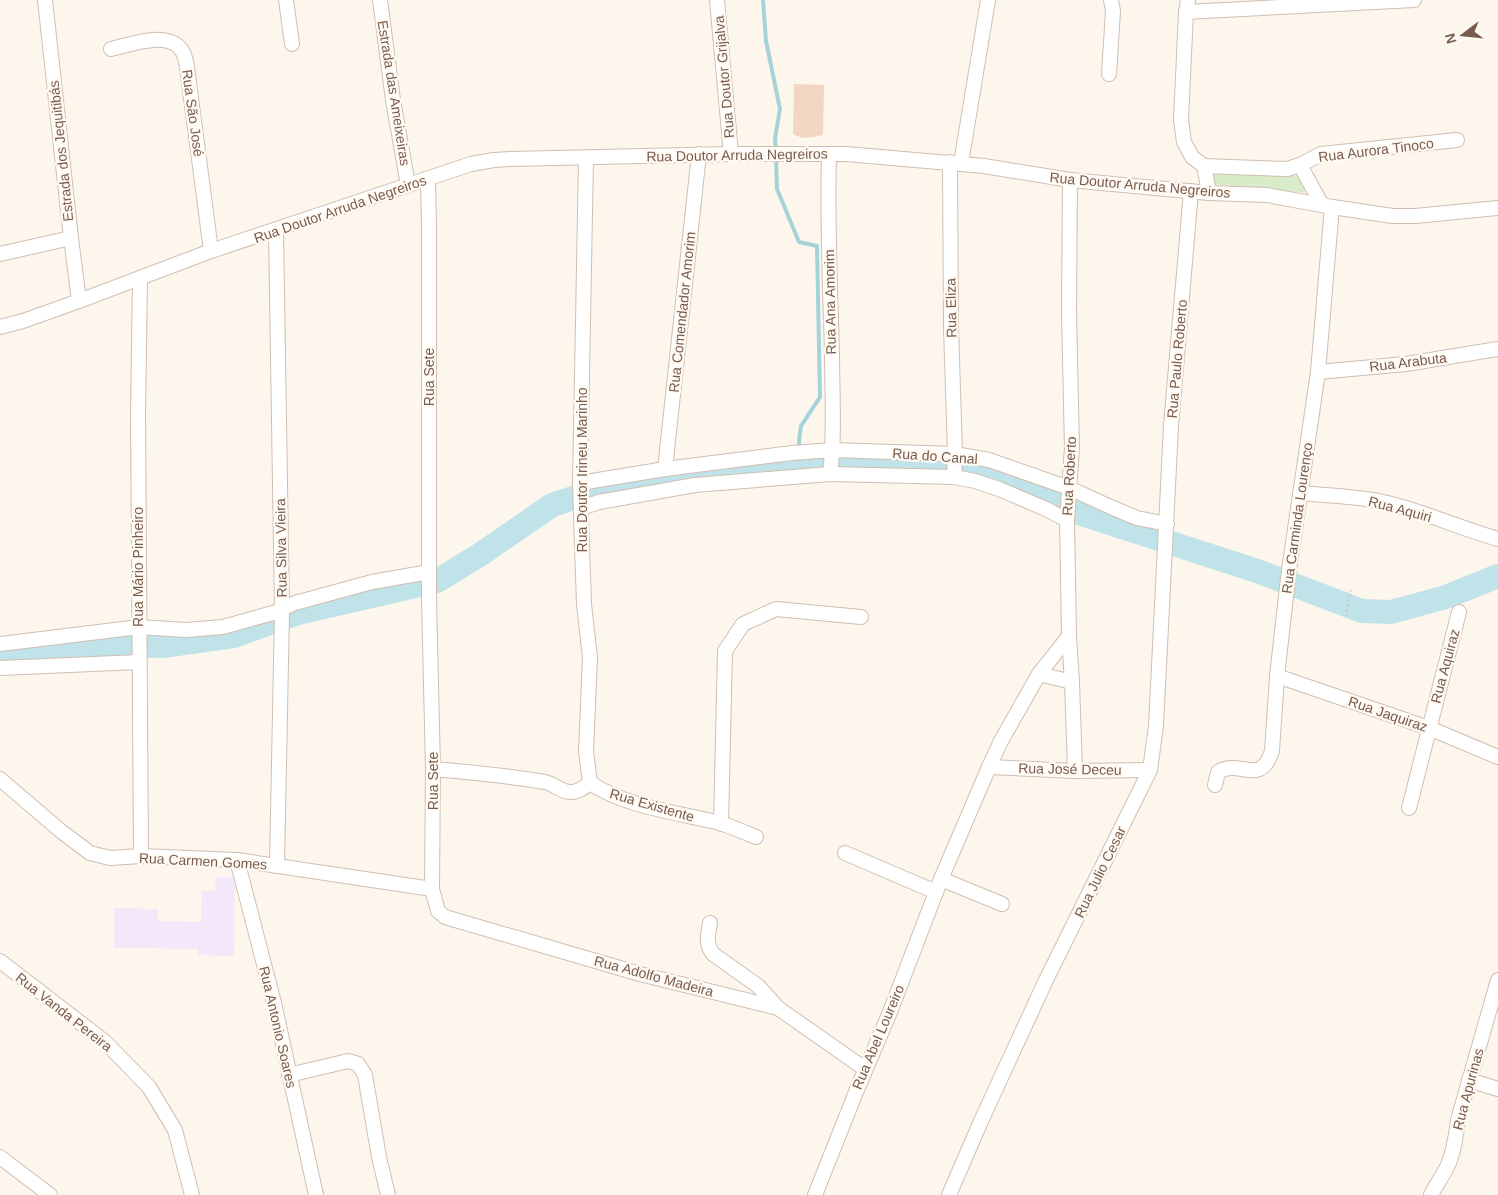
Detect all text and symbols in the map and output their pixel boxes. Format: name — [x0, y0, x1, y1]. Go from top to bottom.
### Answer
north arrow — [1438, 10, 1488, 60]
street label: Rua Doutor Grijalva — [711, 15, 737, 139]
street label: Estrada das Ameixeiras — [375, 19, 413, 167]
text: N — [1441, 32, 1460, 46]
street label: Rua São José — [179, 68, 207, 158]
street label: Estrada dos Jequitibás — [46, 80, 76, 222]
street label: Rua Aurora Tinoco — [1317, 135, 1435, 165]
street label: Rua Doutor Arruda Negreiros — [646, 145, 828, 165]
street label: Rua Doutor Arruda Negreiros — [1049, 169, 1231, 201]
street label: Rua Doutor Arruda Negreiros — [252, 172, 428, 246]
street label: Rua Comendador Amorim — [666, 231, 698, 393]
street label: Rua Ana Amorim — [821, 249, 839, 355]
street label: Rua Eliza — [942, 278, 960, 338]
street label: Rua Paulo Roberto — [1164, 299, 1190, 419]
street label: Rua Sete — [421, 348, 437, 406]
street label: Rua Arabuta — [1368, 349, 1448, 375]
street label: Rua Doutor Irineu Marinho — [574, 387, 590, 552]
street label: Rua Roberto — [1059, 436, 1079, 516]
street label: Rua Carminda Lourenço — [1278, 441, 1316, 595]
street label: Rua do Canal — [892, 445, 978, 467]
street label: Rua Aquiri — [1367, 493, 1433, 525]
street label: Rua Silva Vieira — [272, 498, 290, 598]
street label: Rua Mário Pinheiro — [130, 507, 146, 627]
street label: Rua Aquiraz — [1427, 627, 1463, 705]
street label: Rua Jaquiraz — [1346, 693, 1430, 735]
street label: Rua Sete — [425, 752, 441, 810]
street label: Rua José Deceu — [1018, 760, 1122, 778]
street label: Rua Existente — [608, 785, 696, 825]
street label: Rua Julio Cesar — [1071, 823, 1129, 920]
street label: Rua Carmen Gomes — [138, 850, 268, 872]
street label: Rua Adolfo Madeira — [593, 952, 716, 1000]
street label: Rua Antonio Soares — [256, 965, 300, 1089]
street label: Rua Vanda Pereira — [13, 969, 116, 1055]
street label: Rua Abel Loureiro — [849, 982, 907, 1092]
street label: Rua Apurinas — [1449, 1046, 1487, 1132]

